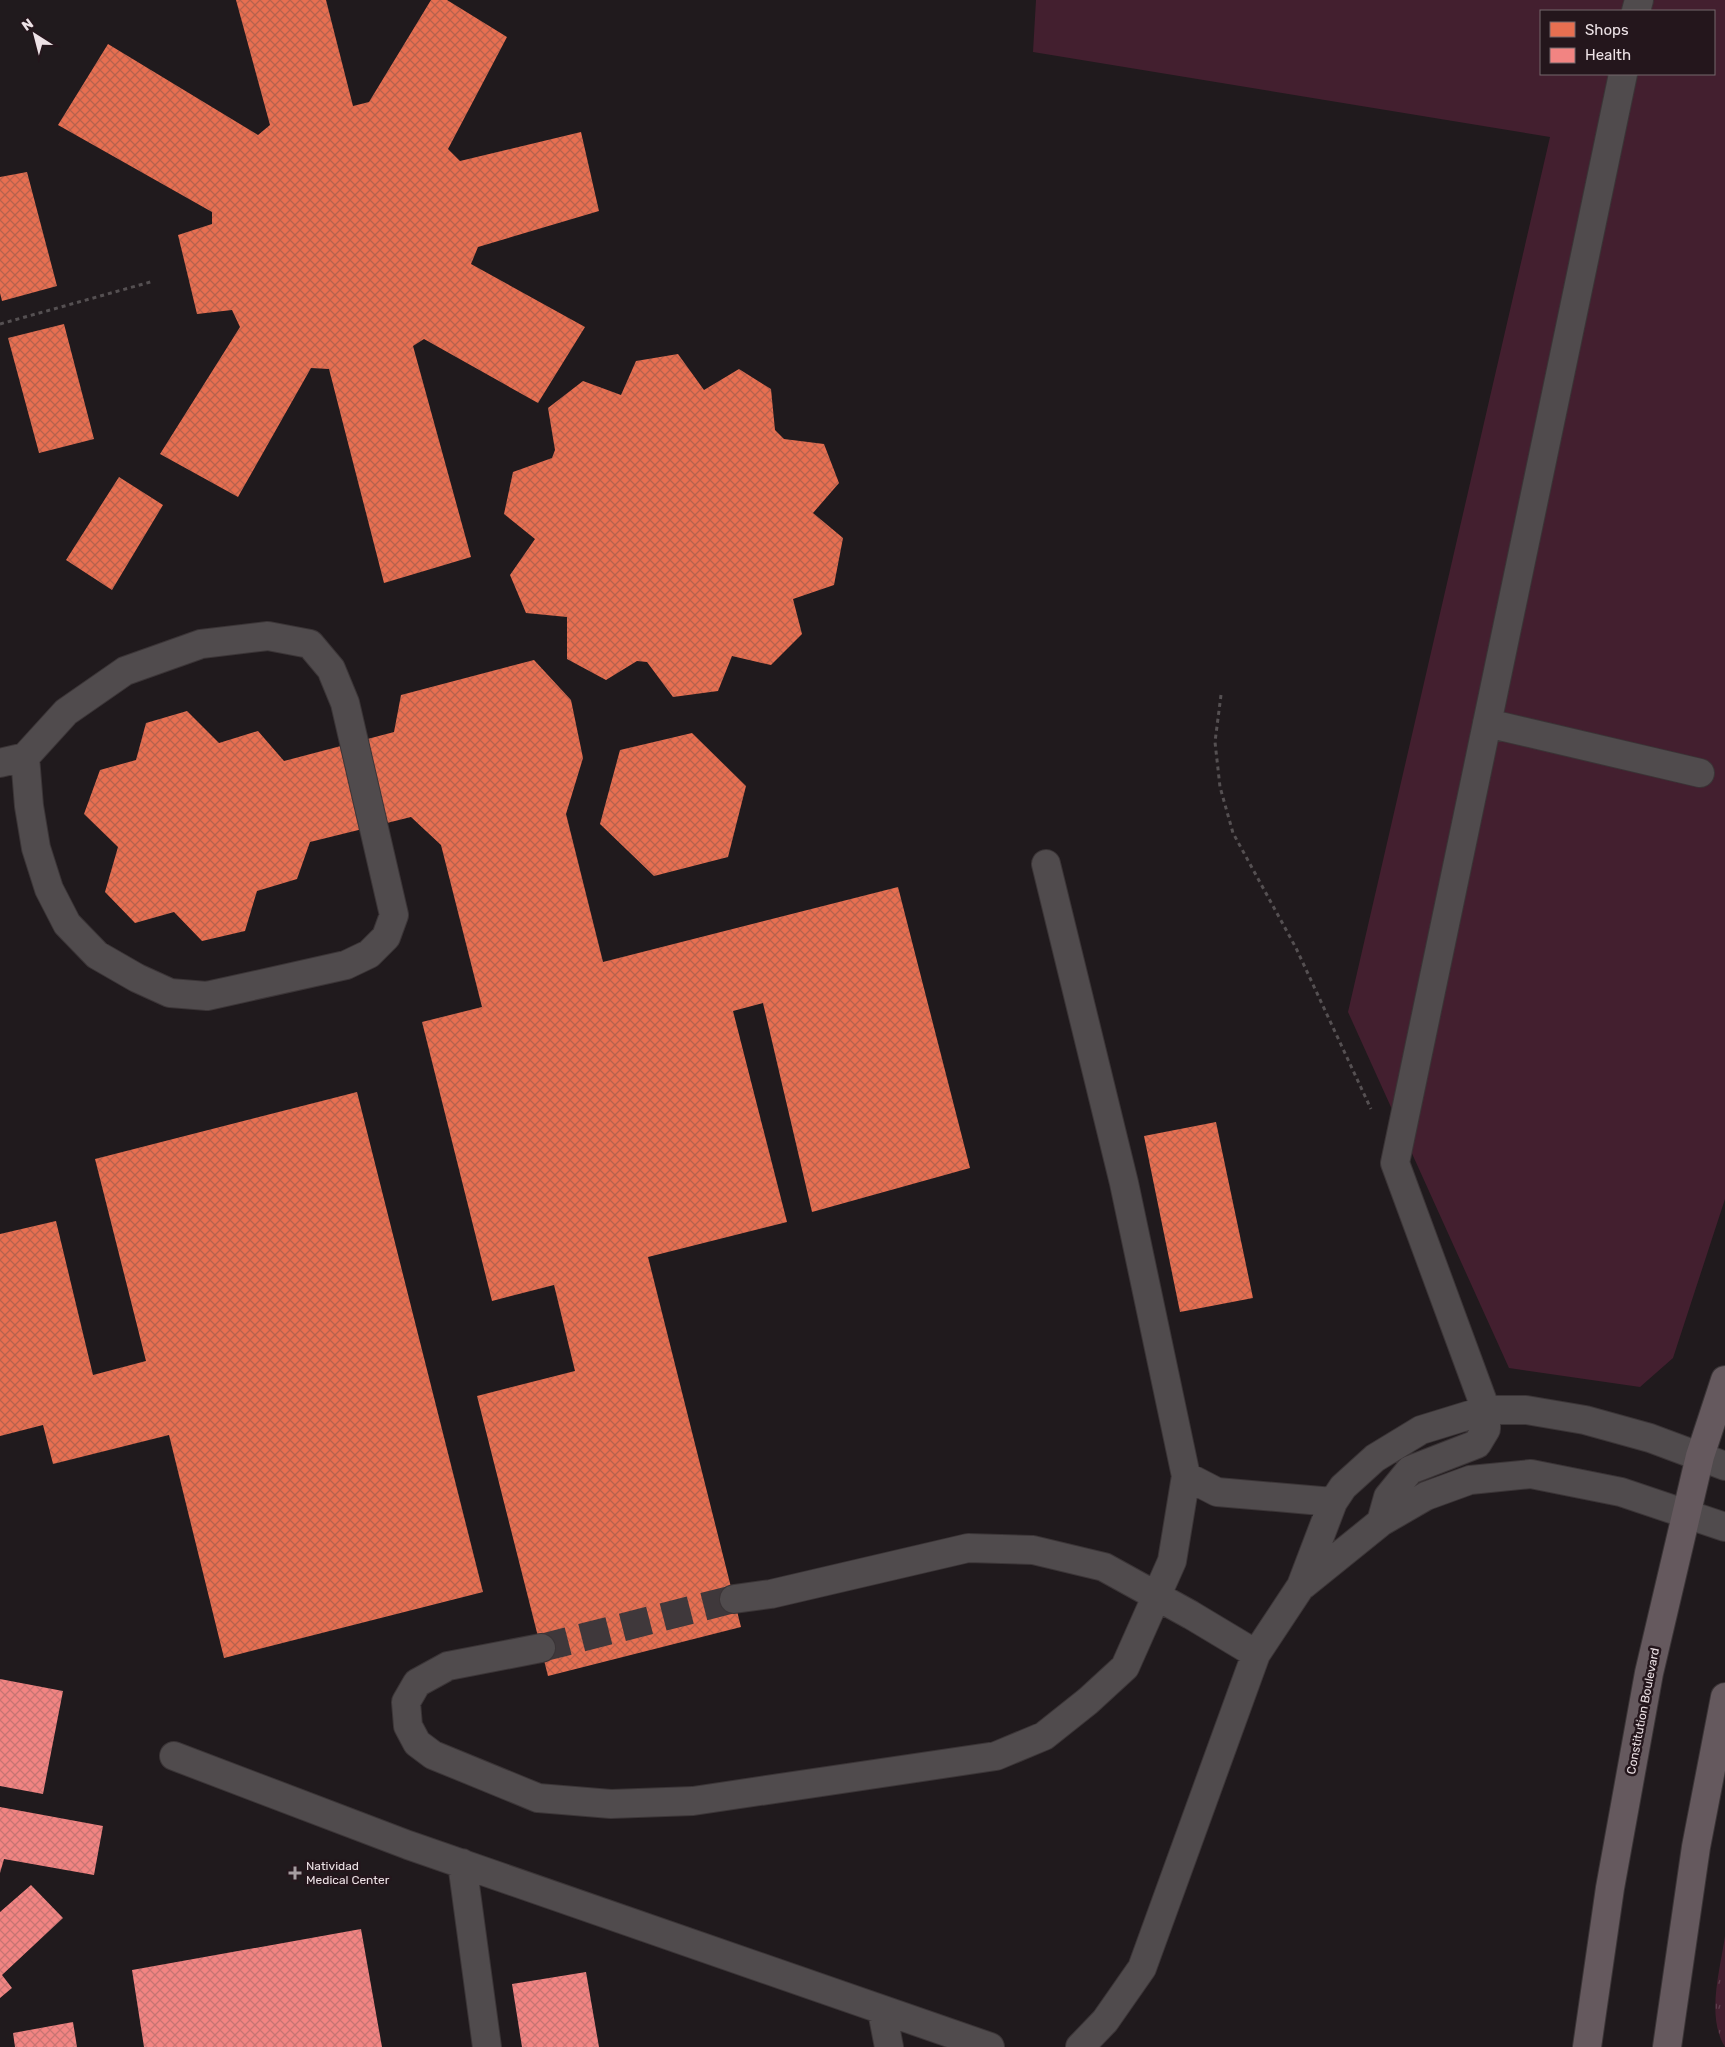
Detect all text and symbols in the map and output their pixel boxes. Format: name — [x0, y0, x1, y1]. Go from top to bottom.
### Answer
north arrow — [10, 10, 60, 60]
legend — [1540, 10, 1715, 75]
text: N — [19, 15, 37, 35]
text: Shops — [1585, 21, 1629, 39]
text: Health — [1585, 46, 1631, 64]
street label: Constitution Boulevard — [1624, 1647, 1662, 1775]
place label: Natividad Medical Center — [306, 1859, 390, 1887]
marker: Natividad Medical Center — [288, 1866, 302, 1880]

